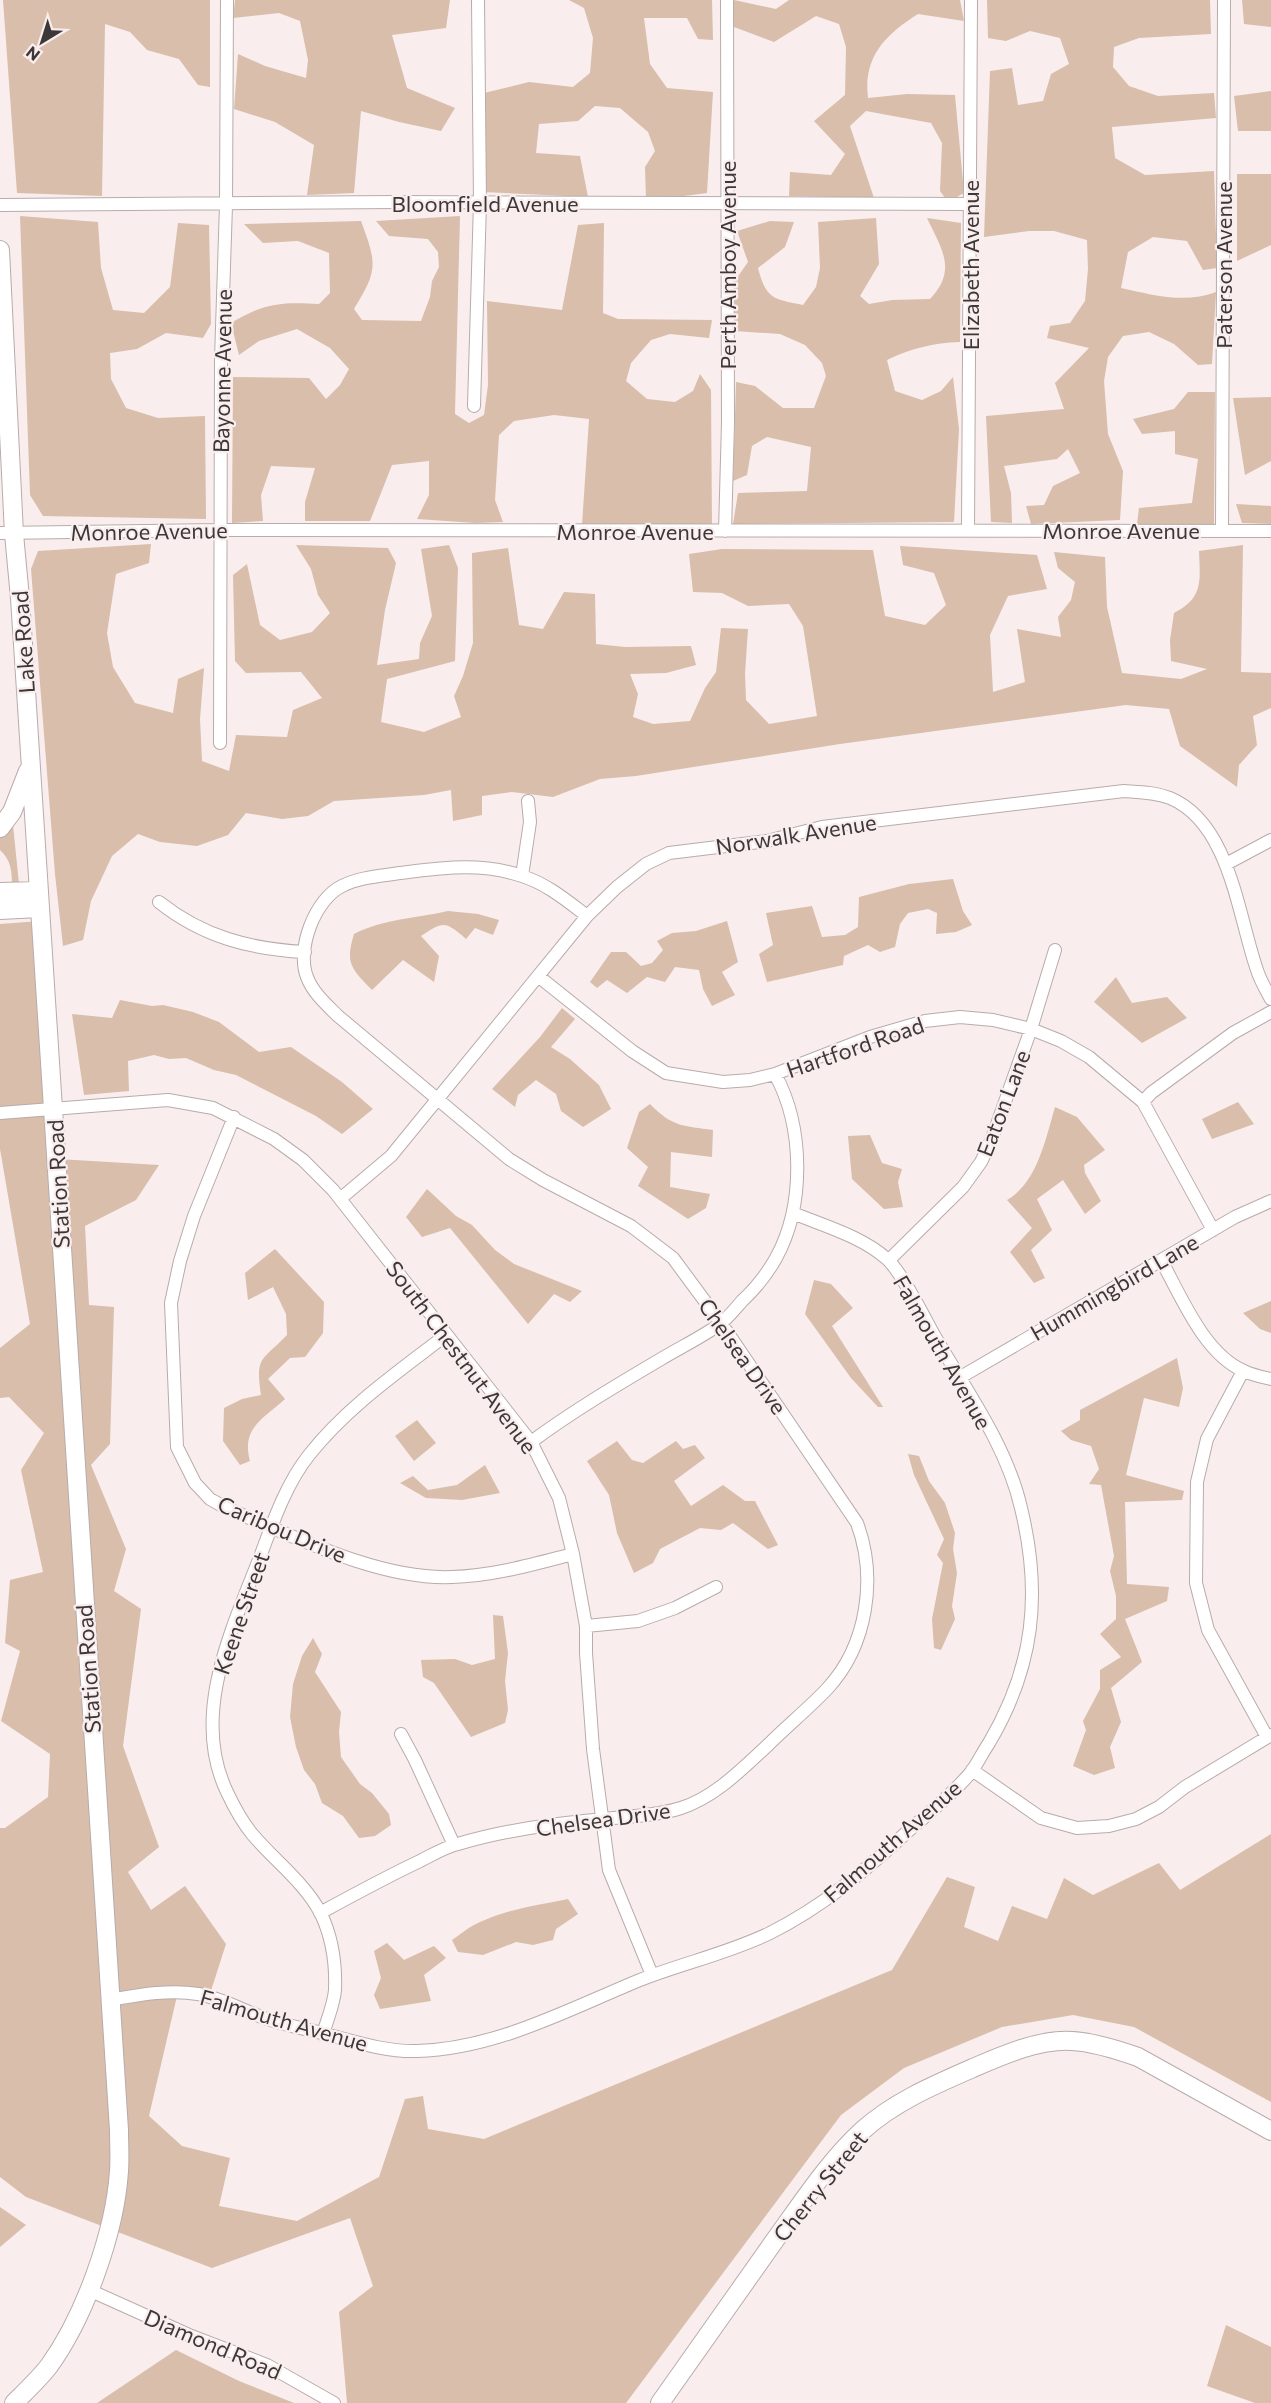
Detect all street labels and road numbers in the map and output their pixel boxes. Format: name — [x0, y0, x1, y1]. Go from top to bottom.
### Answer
street label: Perth Amboy Avenue — [714, 161, 741, 369]
street label: Elizabeth Avenue — [957, 180, 984, 350]
street label: Paterson Avenue — [1210, 181, 1237, 349]
street label: Bloomfield Avenue — [391, 190, 579, 217]
street label: Bayonne Avenue — [207, 289, 237, 453]
street label: Monroe Avenue — [70, 516, 228, 546]
street label: Monroe Avenue — [1042, 517, 1200, 544]
street label: Monroe Avenue — [556, 518, 714, 545]
street label: Lake Road — [6, 590, 40, 694]
street label: Norwalk Avenue — [714, 808, 878, 860]
street label: Hartford Road — [783, 1011, 927, 1083]
street label: Eaton Lane — [970, 1046, 1036, 1160]
street label: Station Road — [41, 1119, 75, 1249]
street label: Hummingbird Lane — [1025, 1228, 1203, 1346]
street label: South Chestnut Avenue — [381, 1255, 543, 1459]
street label: Falmouth Avenue — [888, 1270, 998, 1434]
street label: Chelsea Drive — [693, 1293, 793, 1419]
street label: Caribou Drive — [214, 1490, 350, 1568]
street label: Keene Street — [207, 1548, 275, 1678]
street label: Station Road — [70, 1604, 106, 1734]
street label: Falmouth Avenue — [818, 1774, 966, 1908]
street label: Chelsea Drive — [534, 1796, 672, 1842]
street label: Falmouth Avenue — [197, 1983, 371, 2057]
street label: Cherry Street — [767, 2125, 873, 2247]
street label: Diamond Road — [140, 2303, 286, 2385]

